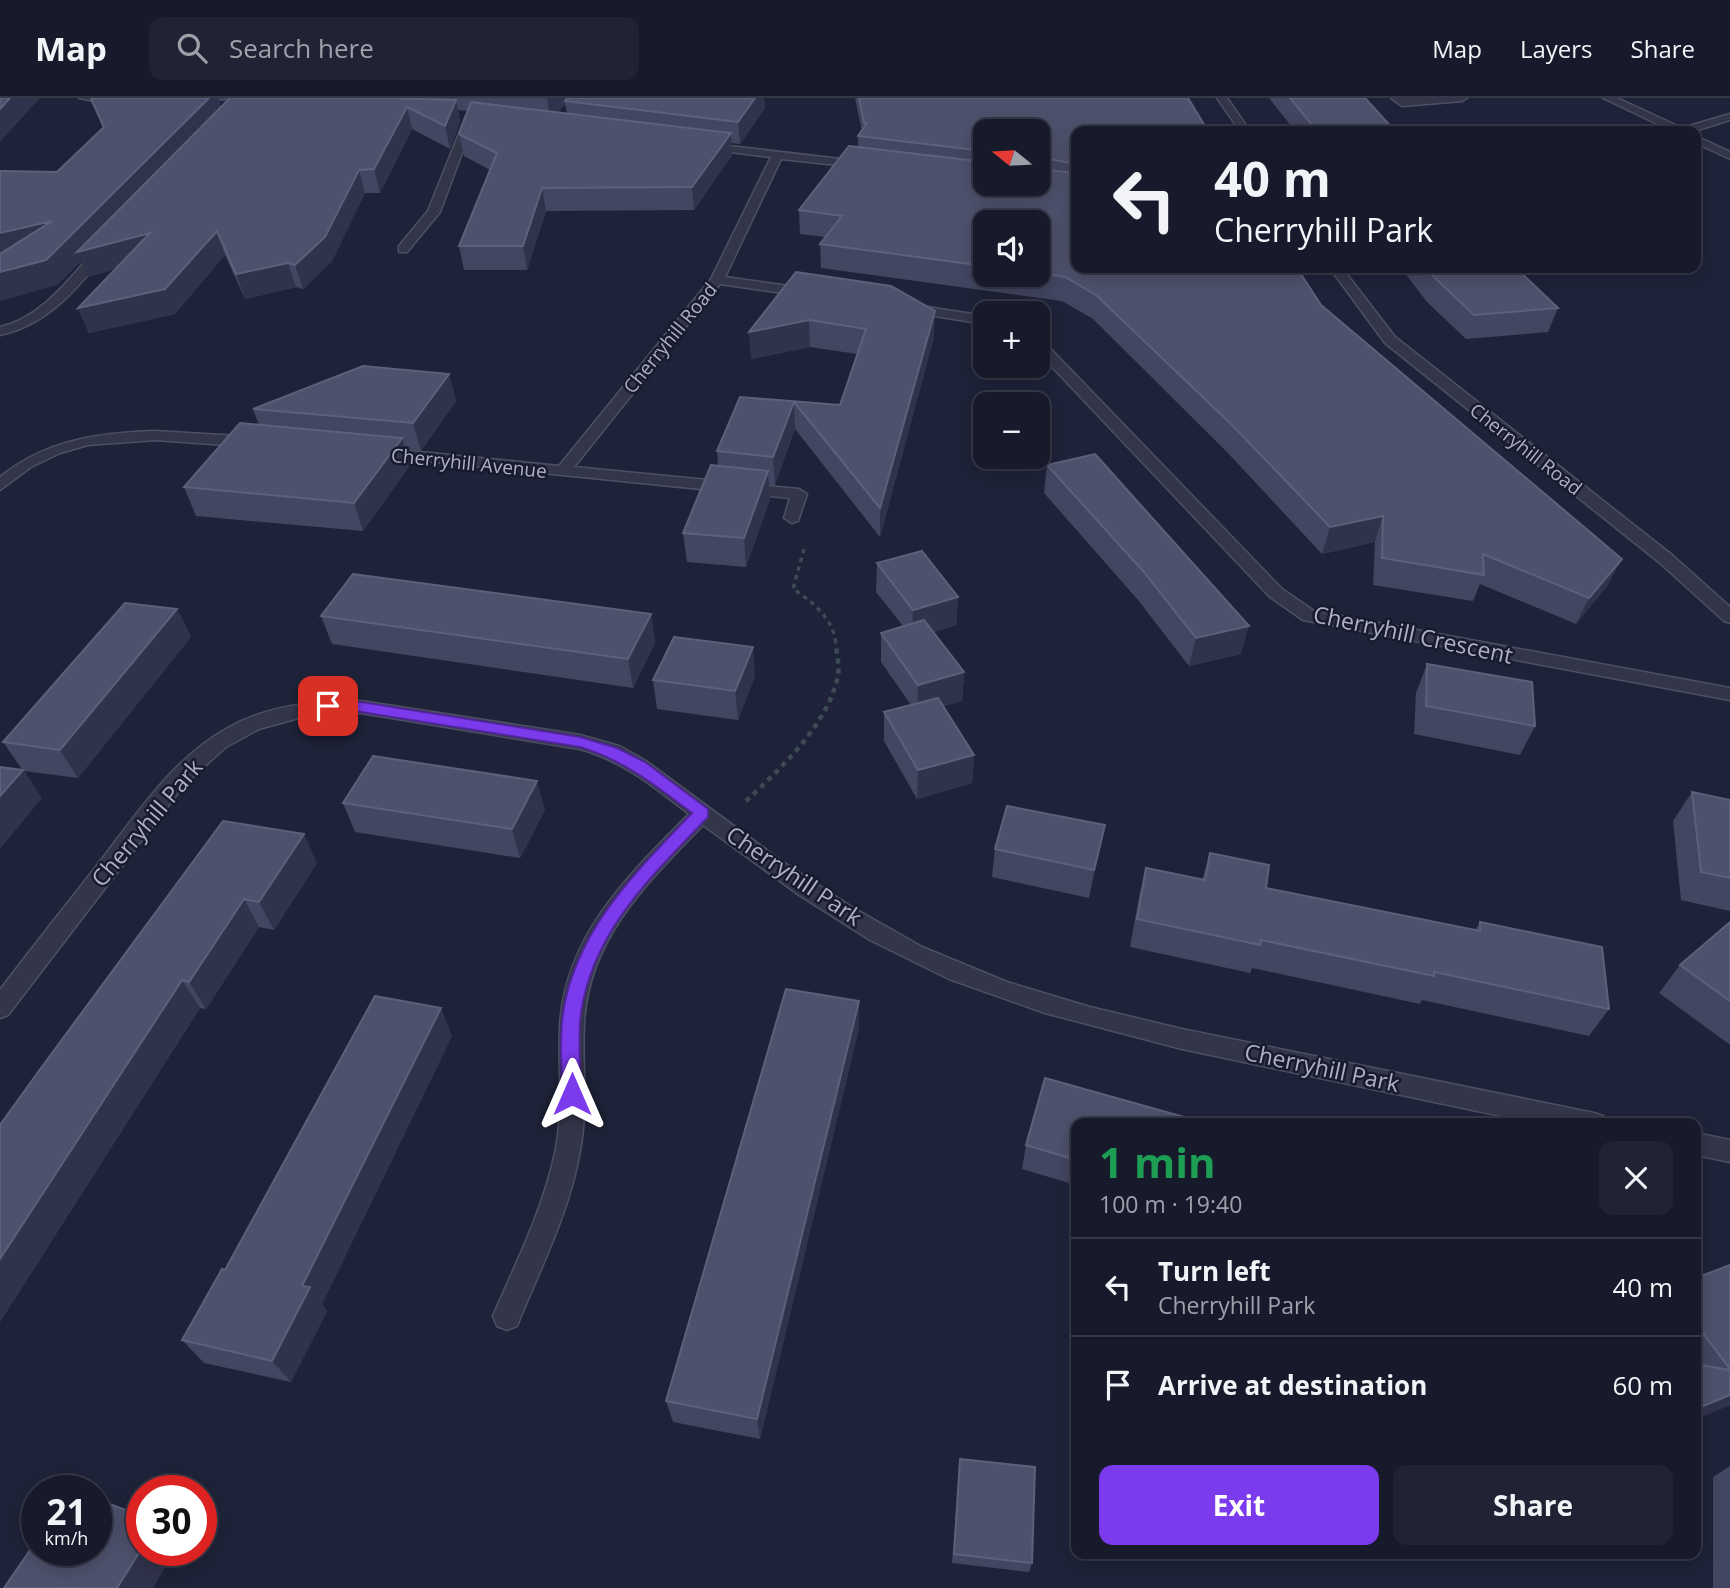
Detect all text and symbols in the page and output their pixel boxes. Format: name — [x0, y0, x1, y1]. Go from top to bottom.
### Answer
search box — [149, 17, 639, 80]
text: Map — [35, 26, 107, 71]
icon: search — [173, 29, 211, 67]
text: Search here — [229, 30, 374, 66]
text: Map — [1432, 32, 1482, 65]
text: Layers — [1520, 32, 1593, 65]
text: Share — [1631, 32, 1695, 65]
north arrow — [973, 119, 1050, 196]
map controls — [973, 119, 1050, 469]
text: 40 m — [1214, 145, 1331, 211]
icon: left — [1099, 154, 1190, 245]
text: Cherryhill Park — [1214, 208, 1433, 251]
button: sound — [973, 210, 1050, 287]
street label: Cherryhill Road — [617, 277, 723, 399]
button: + — [973, 301, 1050, 378]
button: − — [973, 392, 1050, 469]
street label: Cherryhill Road — [1465, 397, 1587, 501]
street label: Cherryhill Avenue — [390, 442, 548, 484]
street label: Cherryhill Crescent — [1310, 597, 1516, 671]
pin — [298, 676, 358, 736]
icon: arrive — [309, 687, 347, 725]
street label: Cherryhill Park — [83, 752, 209, 893]
street label: Cherryhill Park — [720, 818, 869, 932]
street label: Cherryhill Park — [1242, 1035, 1403, 1099]
position arrow — [535, 1057, 609, 1131]
text: 1 min — [1099, 1133, 1216, 1190]
button: close — [1599, 1141, 1673, 1215]
text: 100 m · 19:40 — [1099, 1188, 1242, 1220]
text: Turn left — [1158, 1253, 1270, 1289]
icon: left — [1099, 1268, 1137, 1306]
text: 40 m — [1612, 1269, 1673, 1305]
text: Cherryhill Park — [1158, 1289, 1315, 1321]
icon: arrive — [1099, 1366, 1137, 1404]
text: Arrive at destination — [1158, 1367, 1427, 1403]
text: 60 m — [1612, 1367, 1673, 1403]
button: Exit — [1099, 1465, 1379, 1545]
button: Share — [1393, 1465, 1673, 1545]
speed limit sign: 30 — [126, 1475, 217, 1566]
text: 21 — [46, 1488, 87, 1535]
text: km/h — [45, 1526, 88, 1550]

